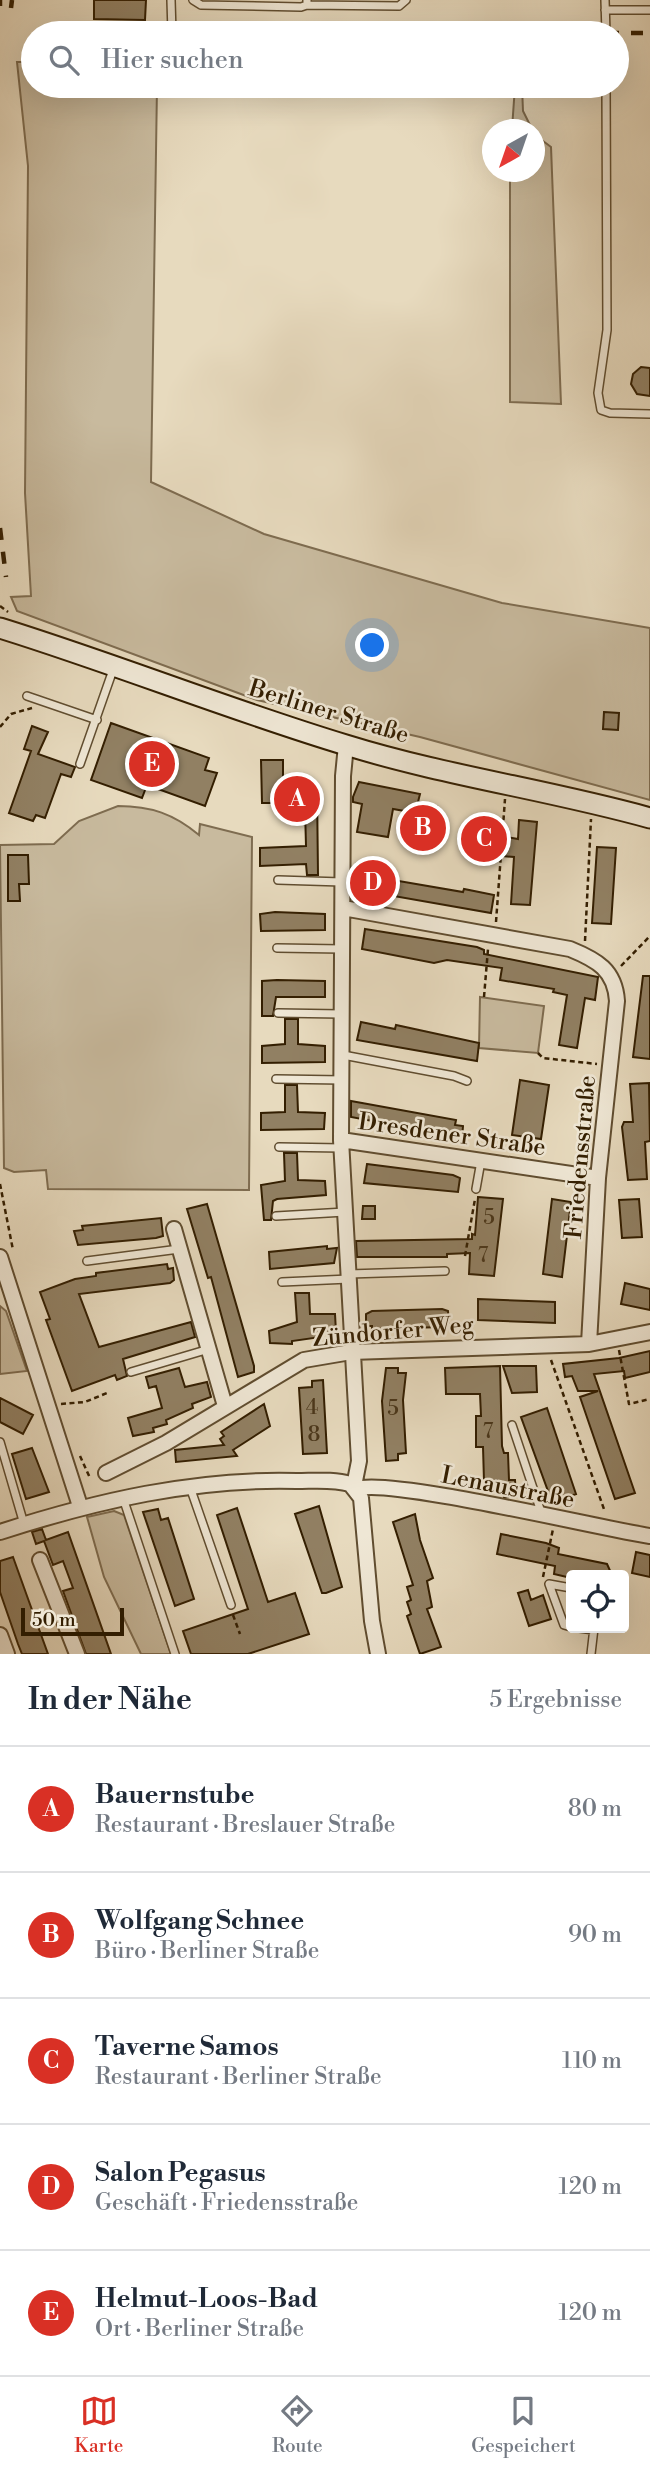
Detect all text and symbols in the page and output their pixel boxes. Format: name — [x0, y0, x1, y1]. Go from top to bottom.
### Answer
search box — [21, 21, 629, 98]
icon: search — [45, 41, 83, 79]
text: Hier suchen — [101, 44, 243, 76]
north arrow — [482, 119, 545, 182]
your location — [355, 628, 389, 662]
street label: Berliner Straße — [244, 673, 412, 751]
pin: E — [129, 738, 175, 790]
pin: A — [274, 773, 320, 825]
pin: B — [400, 802, 446, 854]
pin: C — [461, 813, 507, 865]
pin: D — [350, 857, 396, 909]
street label: Friedensstraße — [559, 1074, 603, 1240]
street label: Dresdener Straße — [356, 1107, 548, 1163]
house number: 5 — [483, 1205, 495, 1231]
house number: 7 — [478, 1243, 489, 1269]
street label: Zündorfer Weg — [311, 1310, 476, 1354]
house number: 4 — [306, 1395, 318, 1421]
house number: 5 — [387, 1396, 399, 1422]
house number: 7 — [483, 1419, 494, 1445]
house number: 8 — [308, 1422, 320, 1448]
street label: Lenaustraße — [439, 1460, 577, 1516]
map controls — [566, 1570, 629, 1633]
button: locate — [566, 1570, 629, 1633]
scale bar — [21, 1605, 124, 1637]
text: 50 m — [32, 1608, 76, 1632]
text: In der Nähe — [28, 1681, 192, 1719]
text: 5 Ergebnisse — [490, 1686, 622, 1714]
text: Bauernstube — [95, 1779, 255, 1811]
text: A — [43, 1795, 59, 1823]
text: 80 m — [568, 1795, 622, 1823]
text: Restaurant · Breslauer Straße — [95, 1811, 395, 1839]
text: Wolfgang Schnee — [95, 1905, 304, 1937]
text: B — [42, 1921, 60, 1949]
text: 90 m — [568, 1921, 622, 1949]
text: Büro · Berliner Straße — [95, 1937, 319, 1965]
text: Taverne Samos — [95, 2031, 279, 2063]
text: C — [43, 2047, 59, 2075]
text: 110 m — [562, 2047, 622, 2075]
text: Restaurant · Berliner Straße — [95, 2063, 382, 2091]
text: Salon Pegasus — [95, 2157, 266, 2189]
text: D — [42, 2173, 60, 2201]
text: 120 m — [558, 2173, 622, 2201]
text: Geschäft · Friedensstraße — [95, 2189, 358, 2217]
text: Helmut-Loos-Bad — [95, 2283, 318, 2315]
text: E — [43, 2299, 59, 2327]
text: 120 m — [558, 2299, 622, 2327]
text: Ort · Berliner Straße — [95, 2315, 304, 2343]
tab: Karte — [74, 2392, 123, 2458]
tab: Route — [272, 2392, 323, 2458]
tab: Gespeichert — [471, 2392, 576, 2458]

